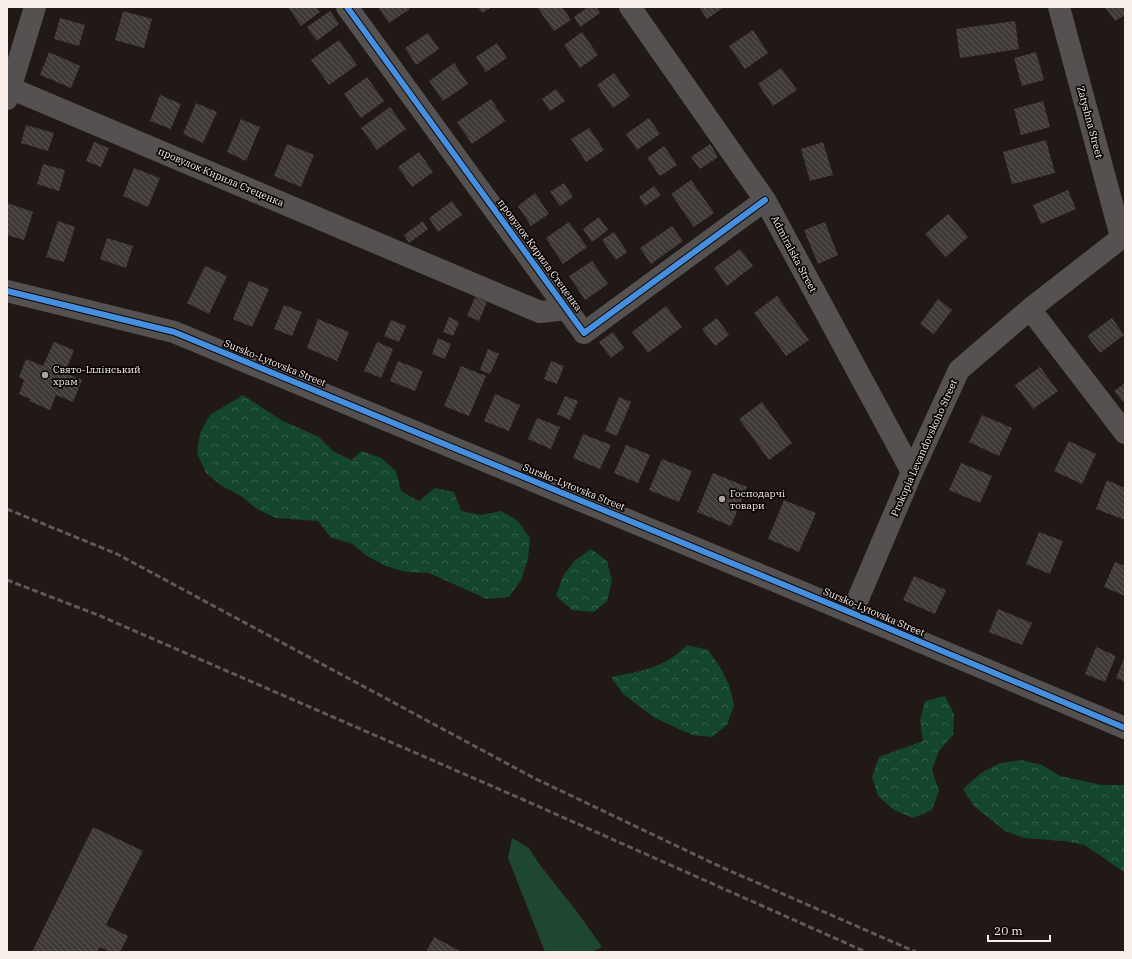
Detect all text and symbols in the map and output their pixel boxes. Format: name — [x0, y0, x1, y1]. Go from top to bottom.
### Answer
street label: Zatyshna Street — [1074, 85, 1106, 160]
street label: провулок Кирила Стеценка — [156, 145, 286, 210]
street label: провулок Кирила Стеценка — [495, 196, 585, 314]
street label: Admiralska Street — [768, 213, 820, 295]
street label: Sursko-Lytovska Street — [222, 337, 328, 390]
place label: Свято-Іллінський храм — [53, 363, 141, 388]
marker: Свято-Іллінський храм — [40, 370, 50, 380]
street label: Prokopia Levandovskoho Street — [888, 377, 960, 518]
street label: Sursko-Lytovska Street — [521, 461, 627, 514]
place label: Господарчі товари — [730, 487, 785, 512]
marker: Господарчі товари — [717, 494, 727, 504]
street label: Sursko-Lytovska Street — [821, 585, 927, 639]
scale bar — [988, 917, 1050, 943]
text: 20 m — [994, 923, 1023, 938]

